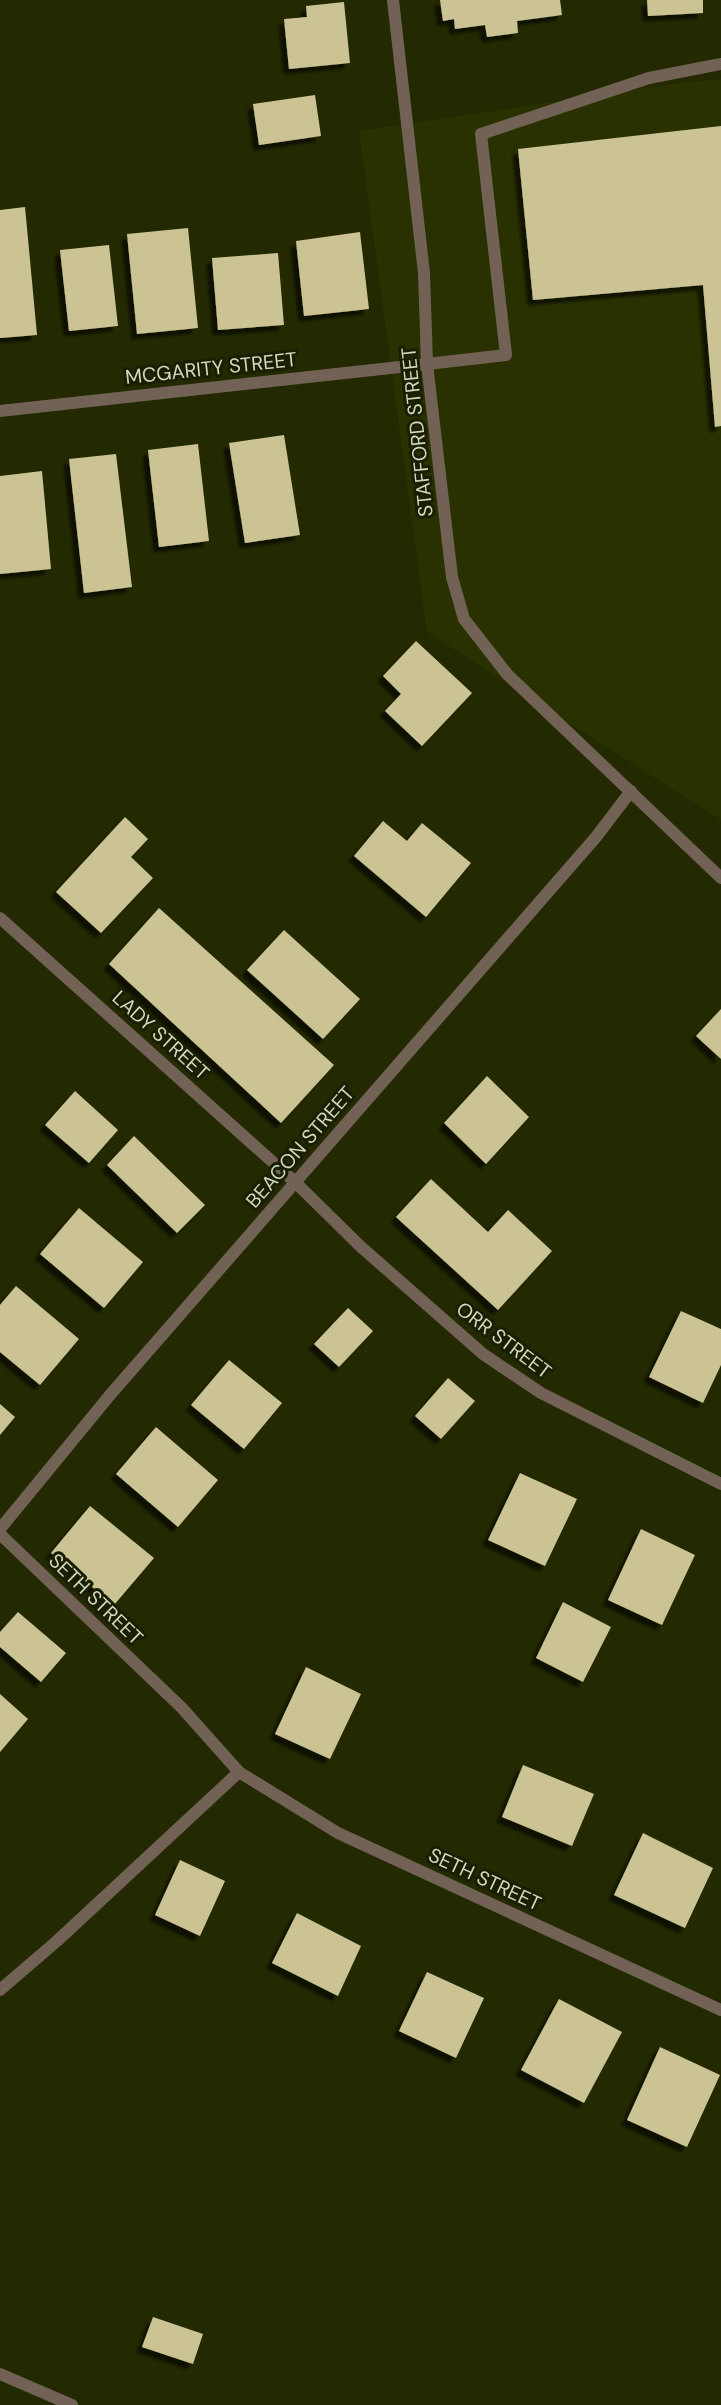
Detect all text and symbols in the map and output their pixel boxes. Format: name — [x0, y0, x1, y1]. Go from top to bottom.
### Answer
street label: MCGARITY STREET — [124, 346, 298, 390]
street label: STAFFORD STREET — [395, 346, 439, 518]
street label: LADY STREET — [107, 985, 215, 1085]
street label: BEACON STREET — [240, 1081, 360, 1213]
street label: ORR STREET — [451, 1296, 557, 1384]
street label: SETH STREET — [43, 1548, 149, 1650]
street label: SETH STREET — [425, 1842, 545, 1916]

